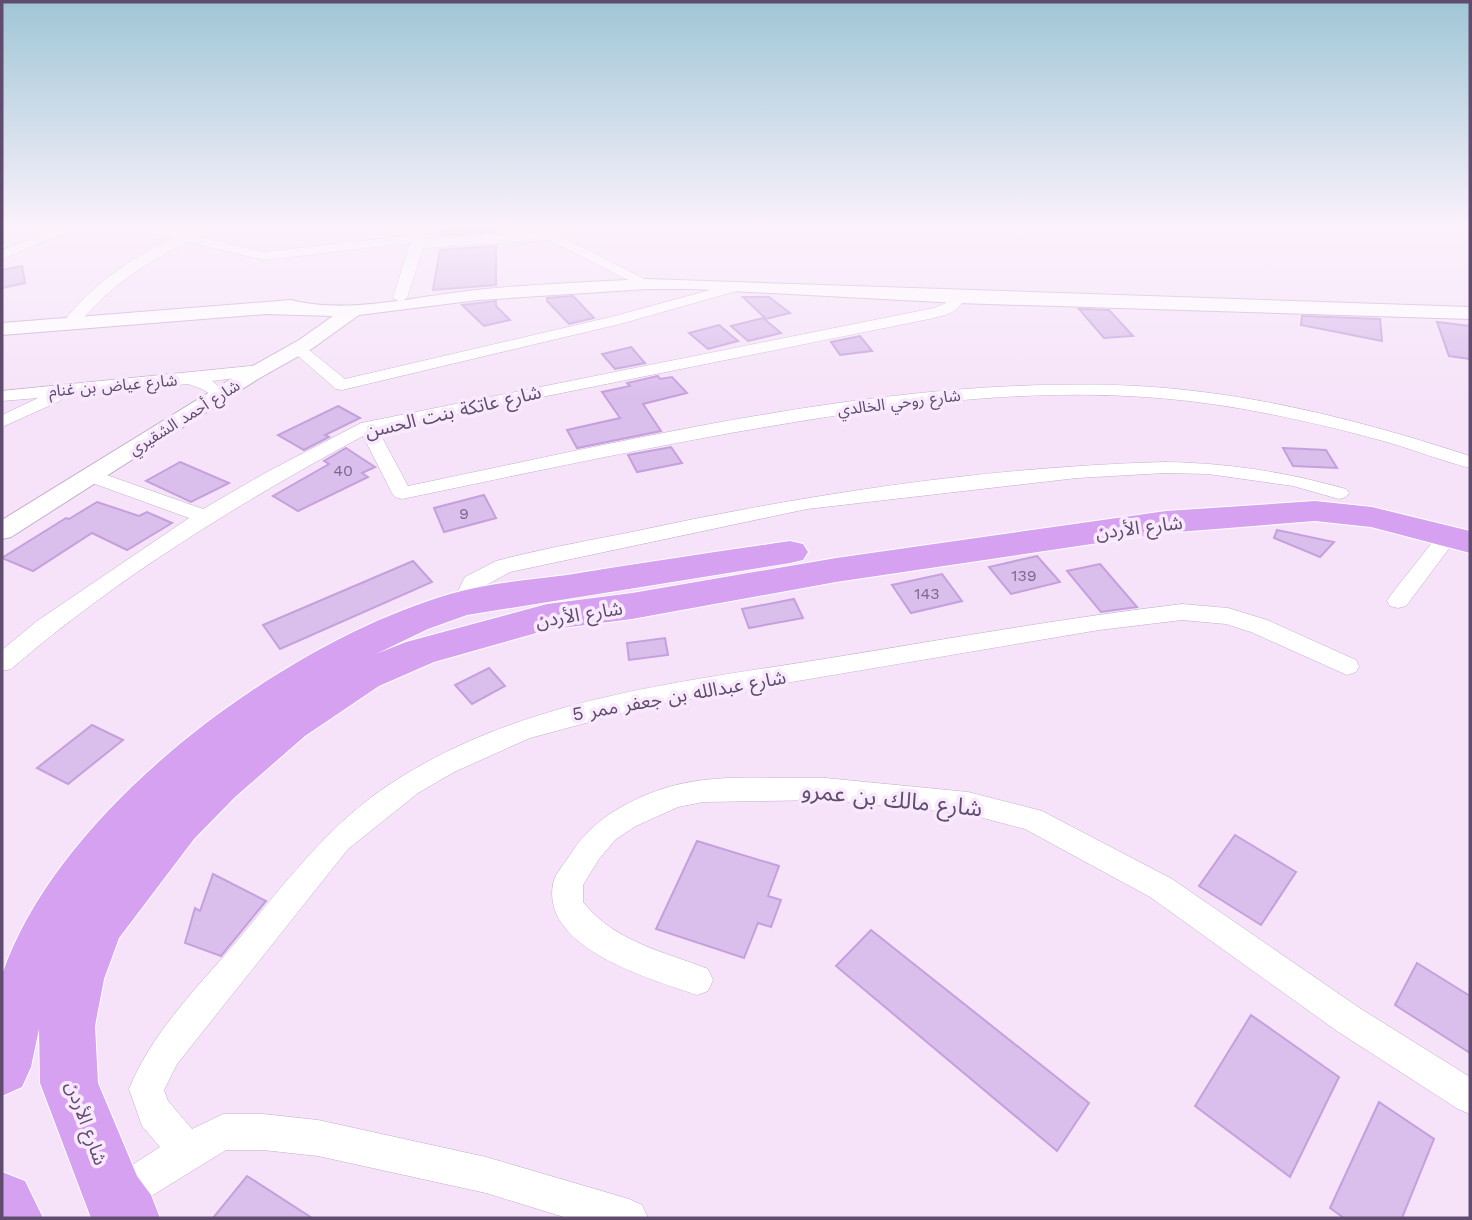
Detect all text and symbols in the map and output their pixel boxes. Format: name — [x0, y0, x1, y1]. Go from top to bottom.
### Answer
street label: شارع عياض بن غنام — [48, 370, 178, 404]
street label: شارع أحمد الشقيري — [125, 376, 245, 462]
street label: شارع عاتكة بنت الحسن — [363, 380, 544, 445]
street label: شارع روحي الخالدي — [836, 386, 962, 422]
house number: 40 — [333, 461, 353, 480]
house number: 9 — [459, 504, 469, 523]
street label: شارع الأردن — [1094, 511, 1184, 546]
house number: 139 — [1011, 566, 1037, 585]
house number: 143 — [914, 584, 940, 603]
street label: شارع الأردن — [534, 596, 624, 635]
street label: شارع عبدالله بن جعفر ممر 5 — [570, 665, 788, 728]
street label: شارع مالك بن عمرو — [800, 777, 984, 825]
street label: شارع الأردن — [59, 1078, 112, 1169]

